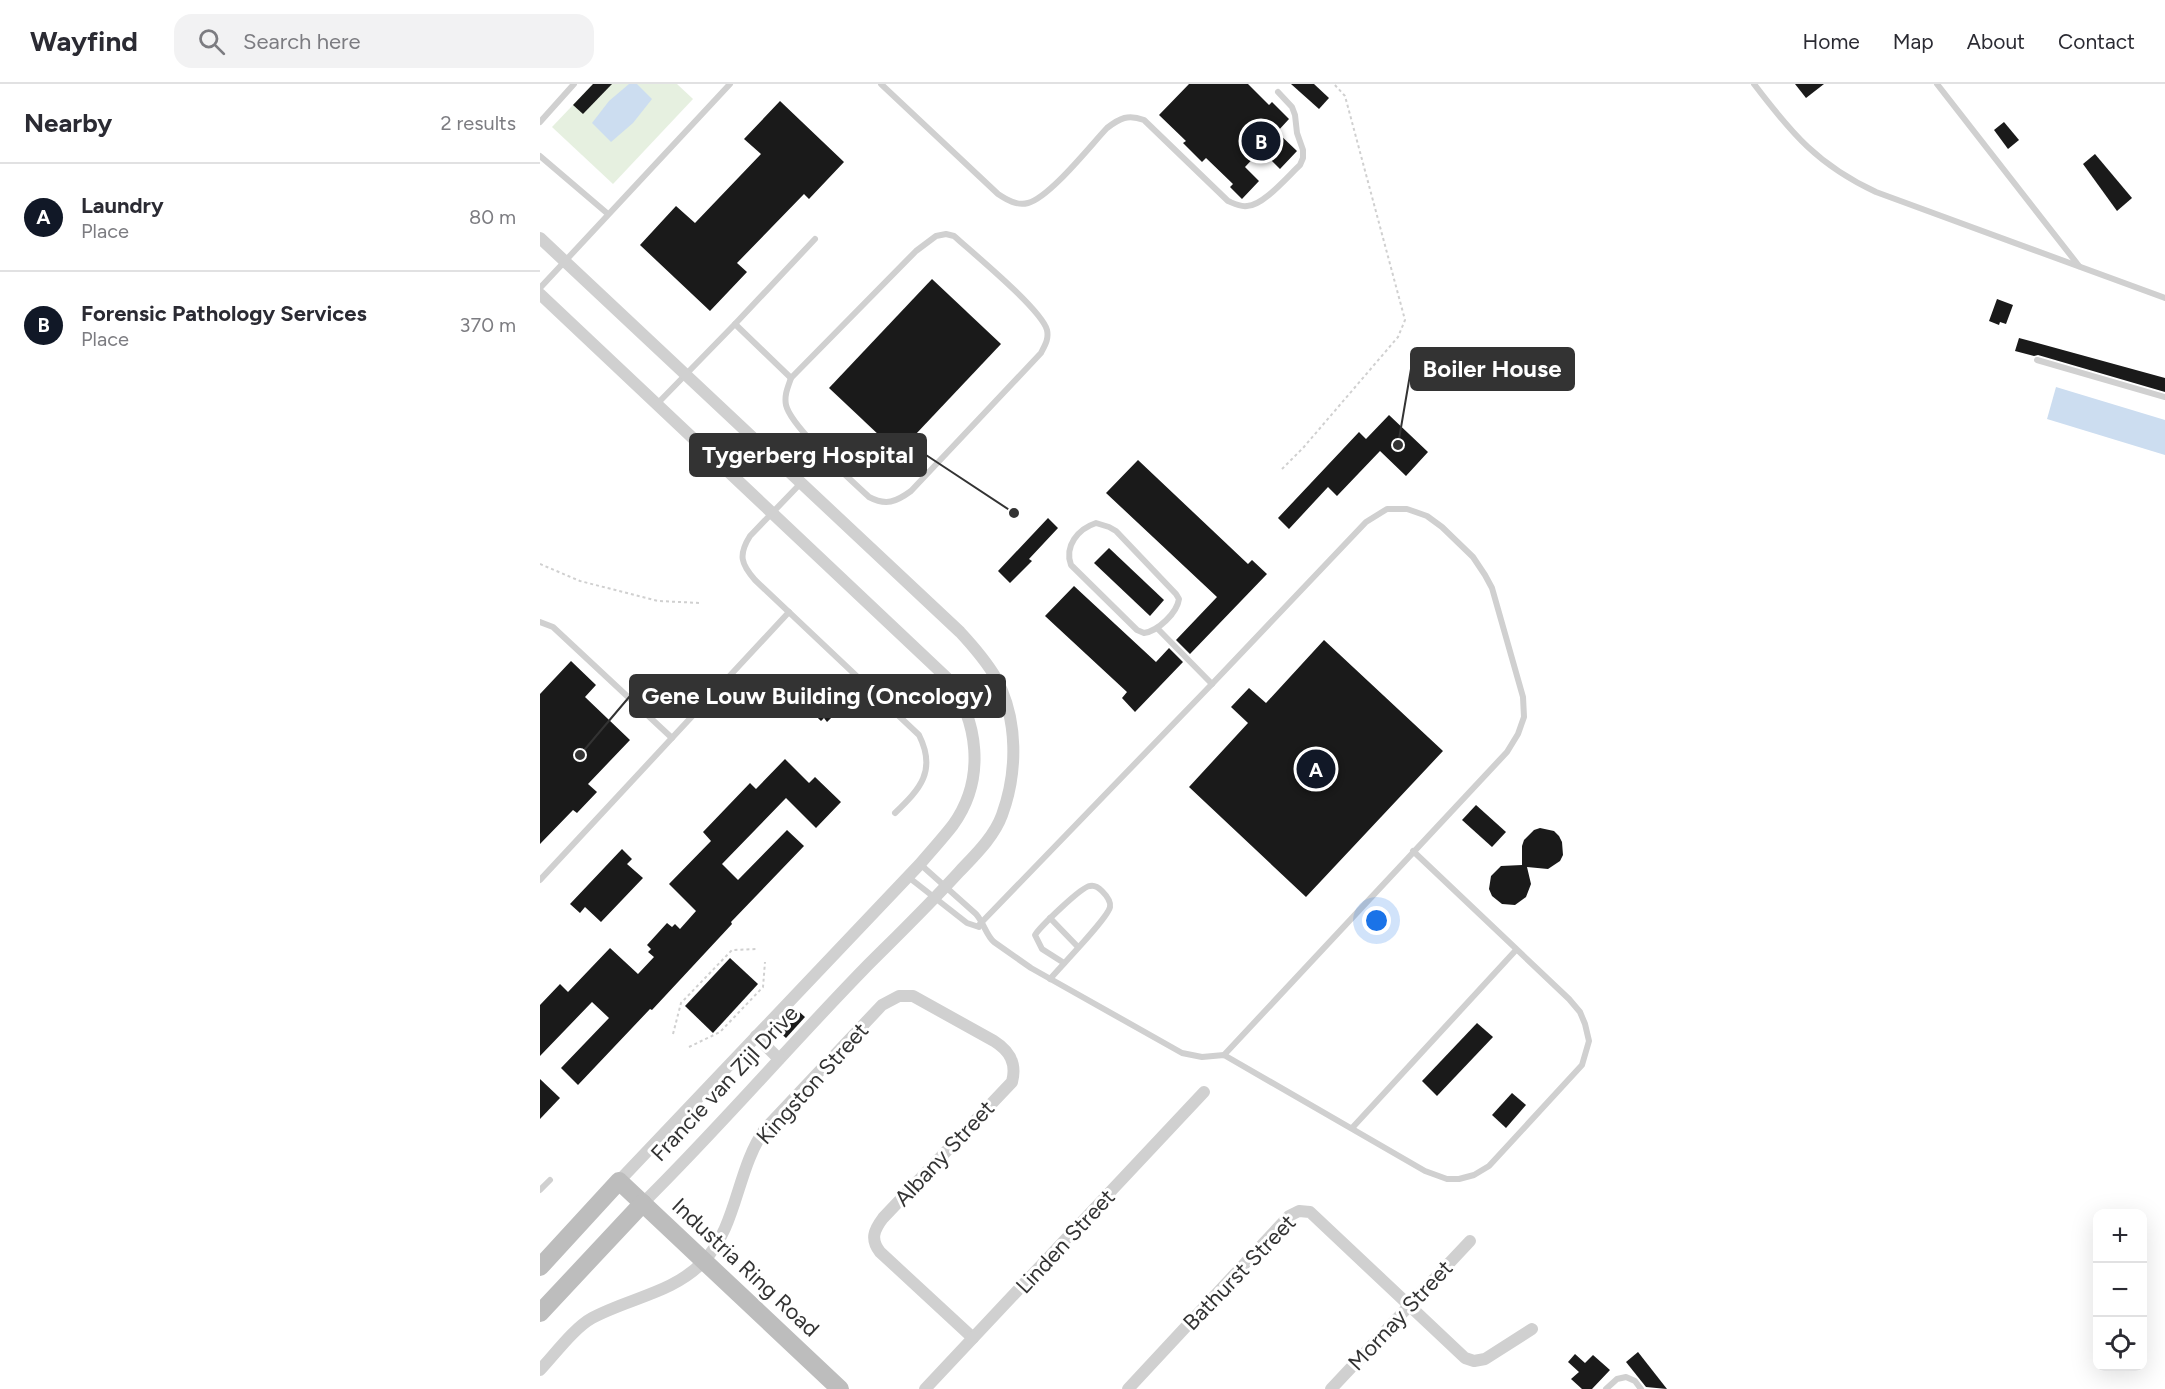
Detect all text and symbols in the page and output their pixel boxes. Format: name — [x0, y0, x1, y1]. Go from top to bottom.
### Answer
search box — [174, 14, 594, 68]
text: Wayfind — [30, 24, 138, 58]
icon: search — [195, 25, 228, 58]
text: Search here — [243, 28, 361, 55]
text: Home — [1803, 29, 1860, 54]
text: Map — [1893, 29, 1934, 54]
text: About — [1967, 29, 2025, 54]
text: Contact — [2058, 29, 2135, 54]
text: Nearby — [24, 107, 112, 139]
text: 2 results — [440, 111, 516, 135]
pin: B — [1242, 118, 1280, 164]
text: Laundry — [81, 192, 164, 219]
text: A — [36, 205, 51, 229]
text: 80 m — [469, 205, 516, 229]
text: Place — [81, 219, 129, 243]
text: Forensic Pathology Services — [81, 300, 367, 327]
text: B — [37, 313, 50, 337]
text: 370 m — [460, 313, 516, 337]
text: Place — [81, 327, 129, 351]
callout: Boiler House — [1411, 348, 1574, 390]
text: Boiler House — [1423, 354, 1561, 383]
callout: Tygerberg Hospital — [690, 434, 926, 476]
text: Tygerberg Hospital — [702, 440, 914, 469]
callout: Gene Louw Building (Oncology) — [630, 675, 1005, 717]
text: Gene Louw Building (Oncology) — [642, 681, 992, 710]
pin: A — [1296, 746, 1336, 792]
your location — [1362, 906, 1391, 935]
street label: Francie van Zijl Drive — [645, 1000, 804, 1167]
street label: Kingston Street — [751, 1017, 874, 1150]
street label: Albany Street — [889, 1095, 1000, 1212]
street label: Linden Street — [1010, 1183, 1121, 1299]
street label: Industria Ring Road — [666, 1192, 825, 1342]
street label: Bathurst Street — [1177, 1209, 1301, 1336]
map controls — [2093, 1209, 2147, 1371]
button: + — [2093, 1209, 2147, 1263]
street label: Mornay Street — [1342, 1255, 1458, 1376]
button: − — [2093, 1263, 2147, 1317]
button: locate — [2093, 1317, 2147, 1371]

